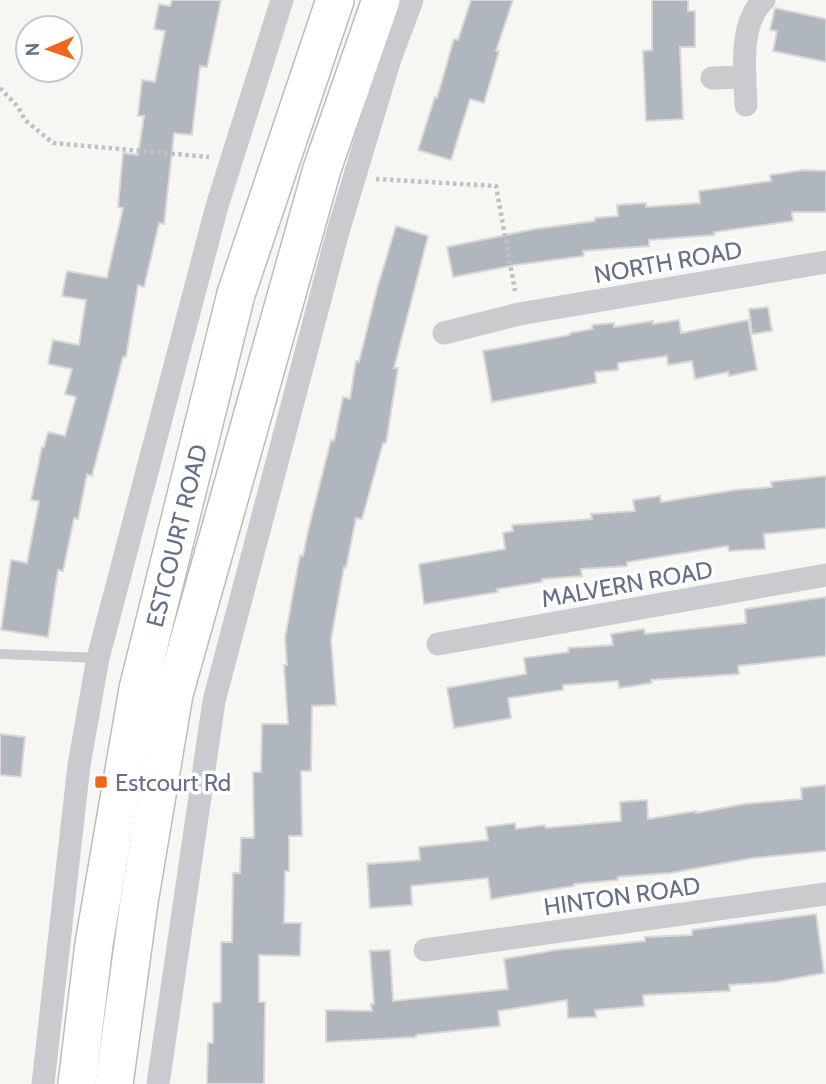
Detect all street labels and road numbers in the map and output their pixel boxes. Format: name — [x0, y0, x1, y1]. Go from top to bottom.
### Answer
street label: NORTH ROAD — [592, 235, 744, 289]
street label: ESTCOURT ROAD — [139, 441, 213, 630]
street label: MALVERN ROAD — [539, 555, 715, 613]
street label: HINTON ROAD — [542, 871, 702, 921]

